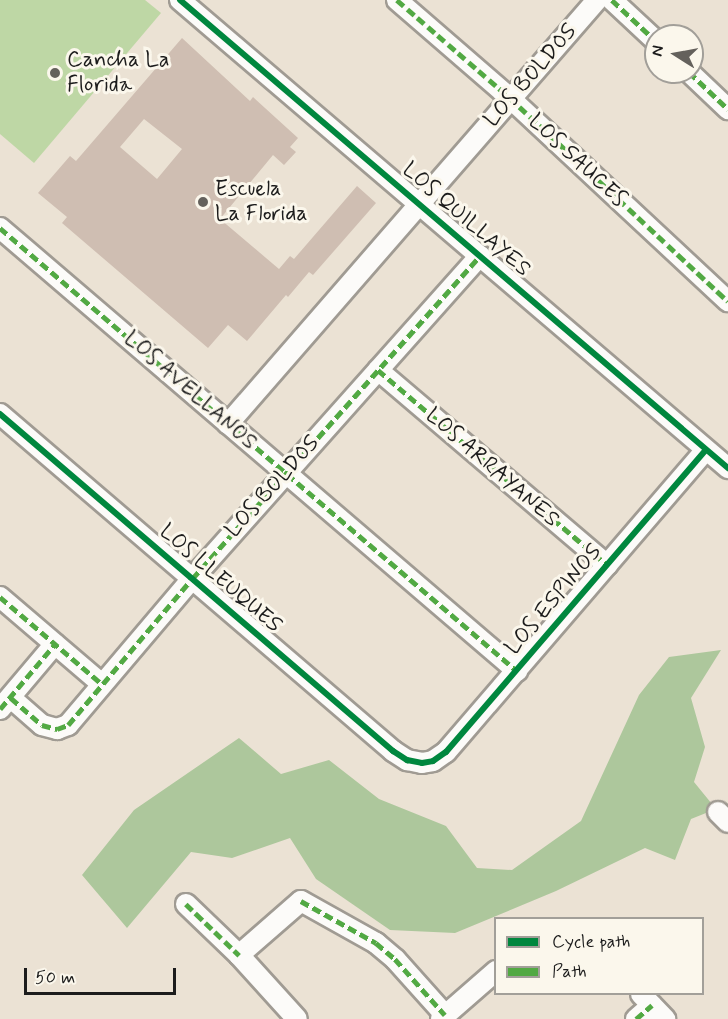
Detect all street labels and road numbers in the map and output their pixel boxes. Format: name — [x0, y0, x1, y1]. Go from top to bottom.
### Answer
street label: LOS BOLDOS — [479, 19, 583, 133]
street label: LOS SAUCES — [523, 109, 631, 213]
street label: LOS QUILLAYES — [395, 156, 537, 284]
street label: LOS AVELLANOS — [117, 325, 263, 457]
street label: LOS ARRAYANES — [422, 405, 562, 531]
street label: LOS BOLDOS — [220, 430, 326, 544]
street label: LOS LLEUQUES — [154, 520, 286, 638]
street label: LOS ESPINOS — [500, 540, 608, 660]

